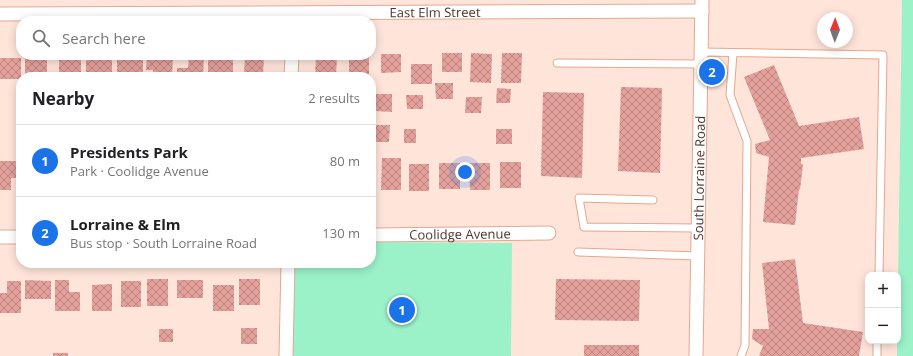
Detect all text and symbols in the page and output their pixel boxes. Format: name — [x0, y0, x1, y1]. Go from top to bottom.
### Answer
street label: East Elm Street — [389, 3, 481, 21]
north arrow — [817, 12, 853, 48]
search box — [16, 16, 376, 60]
icon: search — [30, 27, 52, 49]
text: Search here — [62, 28, 146, 48]
pin: 2 — [699, 57, 725, 87]
text: Nearby — [32, 87, 94, 110]
text: 2 results — [308, 89, 360, 107]
street label: South Lorraine Road — [689, 116, 709, 240]
text: Presidents Park — [70, 142, 188, 162]
text: 1 — [41, 152, 49, 170]
text: 80 m — [330, 152, 360, 170]
text: Park · Coolidge Avenue — [70, 162, 209, 180]
your location — [455, 162, 475, 182]
text: Lorraine & Elm — [70, 214, 181, 234]
text: 2 — [41, 224, 49, 242]
text: 130 m — [322, 224, 360, 242]
street label: Coolidge Avenue — [409, 224, 511, 244]
text: Bus stop · South Lorraine Road — [70, 234, 257, 252]
map controls — [865, 272, 901, 344]
button: + — [865, 272, 901, 308]
pin: 1 — [389, 295, 415, 325]
button: − — [865, 308, 901, 344]

